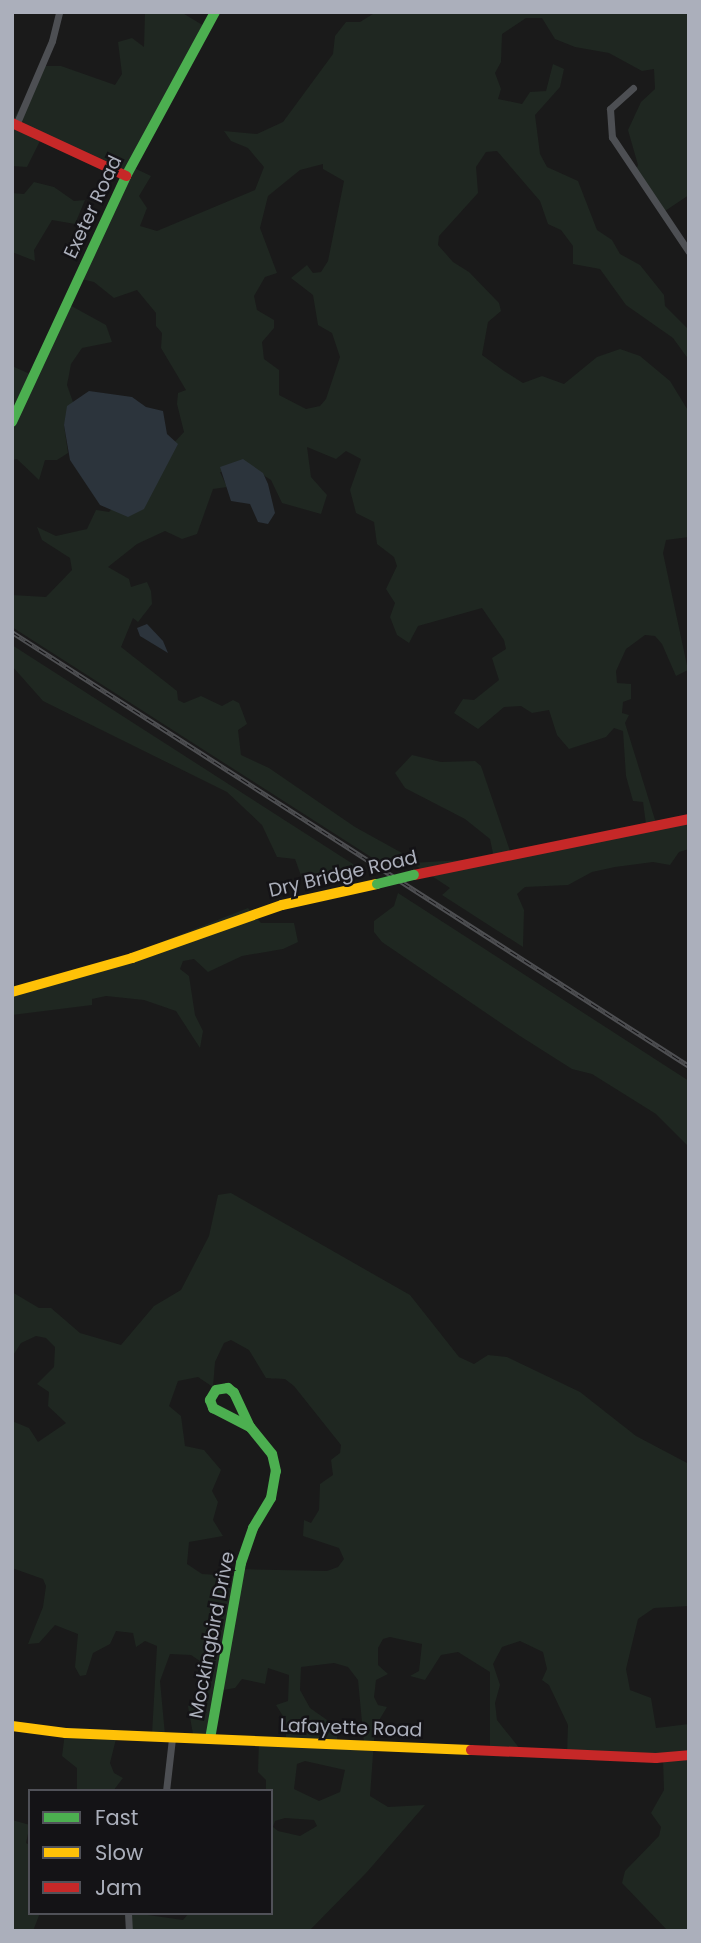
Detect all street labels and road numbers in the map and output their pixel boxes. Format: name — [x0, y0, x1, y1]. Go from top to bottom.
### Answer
street label: Exeter Road — [59, 152, 127, 262]
street label: Dry Bridge Road — [267, 846, 419, 902]
street label: Mockingbird Drive — [185, 1550, 239, 1720]
street label: Lafayette Road — [279, 1714, 423, 1742]

